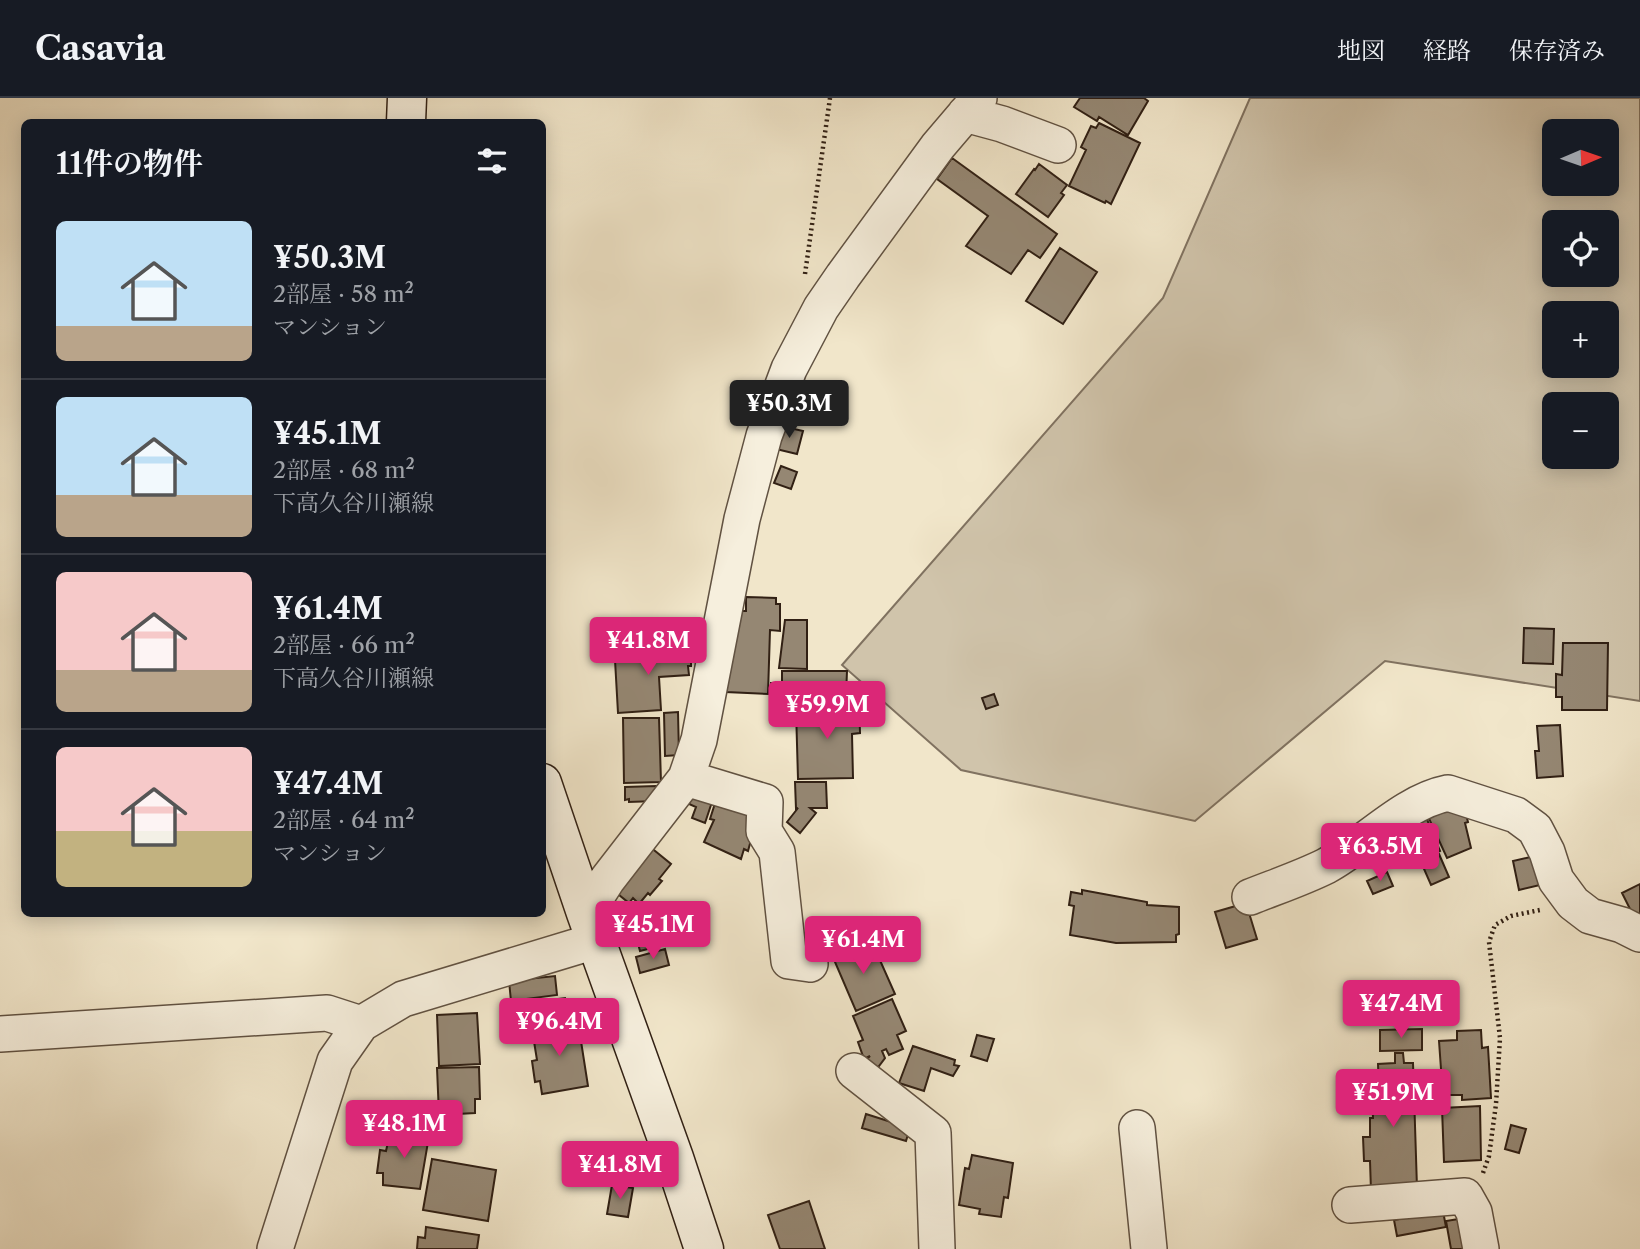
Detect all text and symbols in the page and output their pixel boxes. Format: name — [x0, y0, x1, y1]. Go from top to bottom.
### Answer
text: Casavia — [35, 28, 165, 69]
text: 地図 — [1337, 36, 1385, 65]
text: 経路 — [1423, 36, 1471, 65]
text: 保存済み — [1509, 36, 1605, 65]
north arrow — [1542, 119, 1619, 196]
map controls — [1542, 119, 1619, 469]
icon: filters — [473, 142, 511, 180]
text: 11件の物件 — [56, 145, 203, 182]
button: locate — [1542, 210, 1619, 287]
text: ¥50.3M — [273, 239, 386, 276]
icon: home — [112, 249, 196, 333]
text: 2部屋 · 58 m² — [273, 280, 414, 308]
button: + — [1542, 301, 1619, 378]
text: マンション — [273, 313, 387, 341]
pin: ¥50.3M — [732, 380, 846, 440]
text: ¥50.3M — [746, 389, 832, 417]
button: − — [1542, 392, 1619, 469]
text: ¥45.1M — [273, 415, 382, 452]
icon: home — [112, 425, 196, 509]
text: 2部屋 · 68 m² — [273, 456, 415, 484]
text: 下高久谷川瀬線 — [273, 489, 434, 517]
text: ¥61.4M — [273, 590, 383, 627]
icon: home — [112, 600, 196, 684]
pin: ¥41.8M — [591, 618, 705, 677]
text: ¥41.8M — [606, 626, 690, 654]
text: 2部屋 · 66 m² — [273, 631, 415, 659]
text: 下高久谷川瀬線 — [273, 664, 434, 692]
pin: ¥59.9M — [770, 682, 884, 741]
text: ¥59.9M — [784, 690, 870, 718]
text: ¥47.4M — [273, 765, 383, 802]
icon: home — [112, 775, 196, 859]
text: 2部屋 · 64 m² — [273, 806, 415, 834]
pin: ¥63.5M — [1323, 824, 1437, 883]
text: ¥63.5M — [1337, 832, 1423, 860]
text: マンション — [273, 839, 387, 867]
pin: ¥45.1M — [596, 902, 710, 961]
text: ¥45.1M — [611, 910, 695, 938]
pin: ¥61.4M — [806, 916, 920, 976]
text: ¥61.4M — [821, 925, 905, 953]
pin: ¥47.4M — [1344, 981, 1458, 1040]
text: ¥47.4M — [1359, 989, 1443, 1017]
pin: ¥96.4M — [502, 998, 616, 1058]
text: ¥96.4M — [515, 1007, 603, 1035]
pin: ¥51.9M — [1336, 1070, 1450, 1129]
text: ¥51.9M — [1352, 1078, 1434, 1106]
pin: ¥48.1M — [347, 1100, 461, 1160]
text: ¥48.1M — [362, 1109, 446, 1137]
pin: ¥41.8M — [563, 1142, 677, 1201]
text: ¥41.8M — [578, 1150, 662, 1178]

